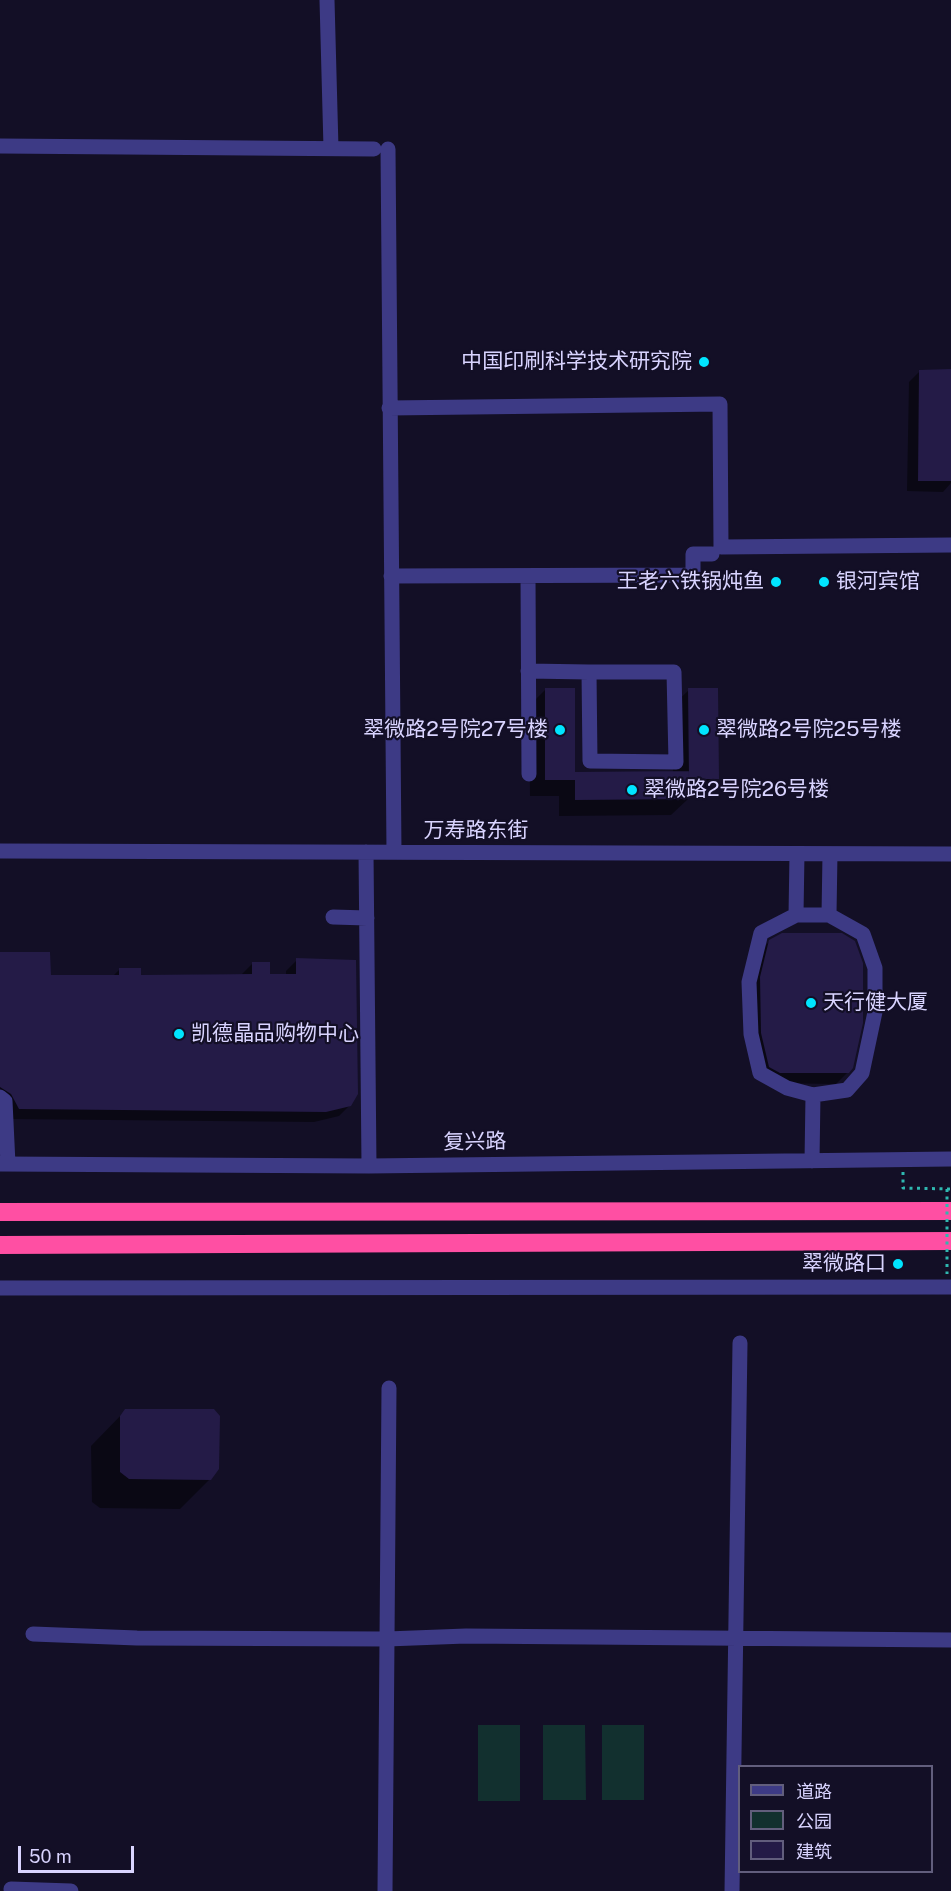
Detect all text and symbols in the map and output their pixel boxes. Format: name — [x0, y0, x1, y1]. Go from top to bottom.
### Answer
place label: 中国印刷科学技术研究院 — [461, 349, 692, 375]
marker: 中国印刷科学技术研究院 — [697, 355, 711, 369]
place label: 王老六铁锅炖鱼 — [617, 569, 764, 595]
place label: 银河宾馆 — [836, 569, 920, 595]
marker: 王老六铁锅炖鱼 — [769, 575, 783, 589]
marker: 银河宾馆 — [817, 575, 831, 589]
place label: 翠微路2号院27号楼 — [363, 717, 548, 743]
place label: 翠微路2号院25号楼 — [716, 717, 901, 743]
marker: 翠微路2号院27号楼 — [553, 723, 567, 737]
marker: 翠微路2号院25号楼 — [697, 723, 711, 737]
place label: 翠微路2号院26号楼 — [644, 777, 829, 803]
marker: 翠微路2号院26号楼 — [625, 783, 639, 797]
street label: 万寿路东街 — [424, 818, 528, 844]
place label: 天行健大厦 — [823, 990, 928, 1016]
marker: 天行健大厦 — [804, 996, 818, 1010]
place label: 凯德晶品购物中心 — [191, 1021, 359, 1047]
marker: 凯德晶品购物中心 — [172, 1027, 186, 1041]
street label: 复兴路 — [443, 1129, 507, 1155]
place label: 翠微路口 — [802, 1251, 886, 1277]
marker: 翠微路口 — [891, 1257, 905, 1271]
legend — [738, 1765, 933, 1873]
text: 道路 — [796, 1781, 832, 1802]
text: 公园 — [796, 1811, 832, 1832]
scale bar — [21, 1834, 136, 1872]
text: 建筑 — [796, 1841, 832, 1862]
text: 50 m — [29, 1846, 72, 1867]

